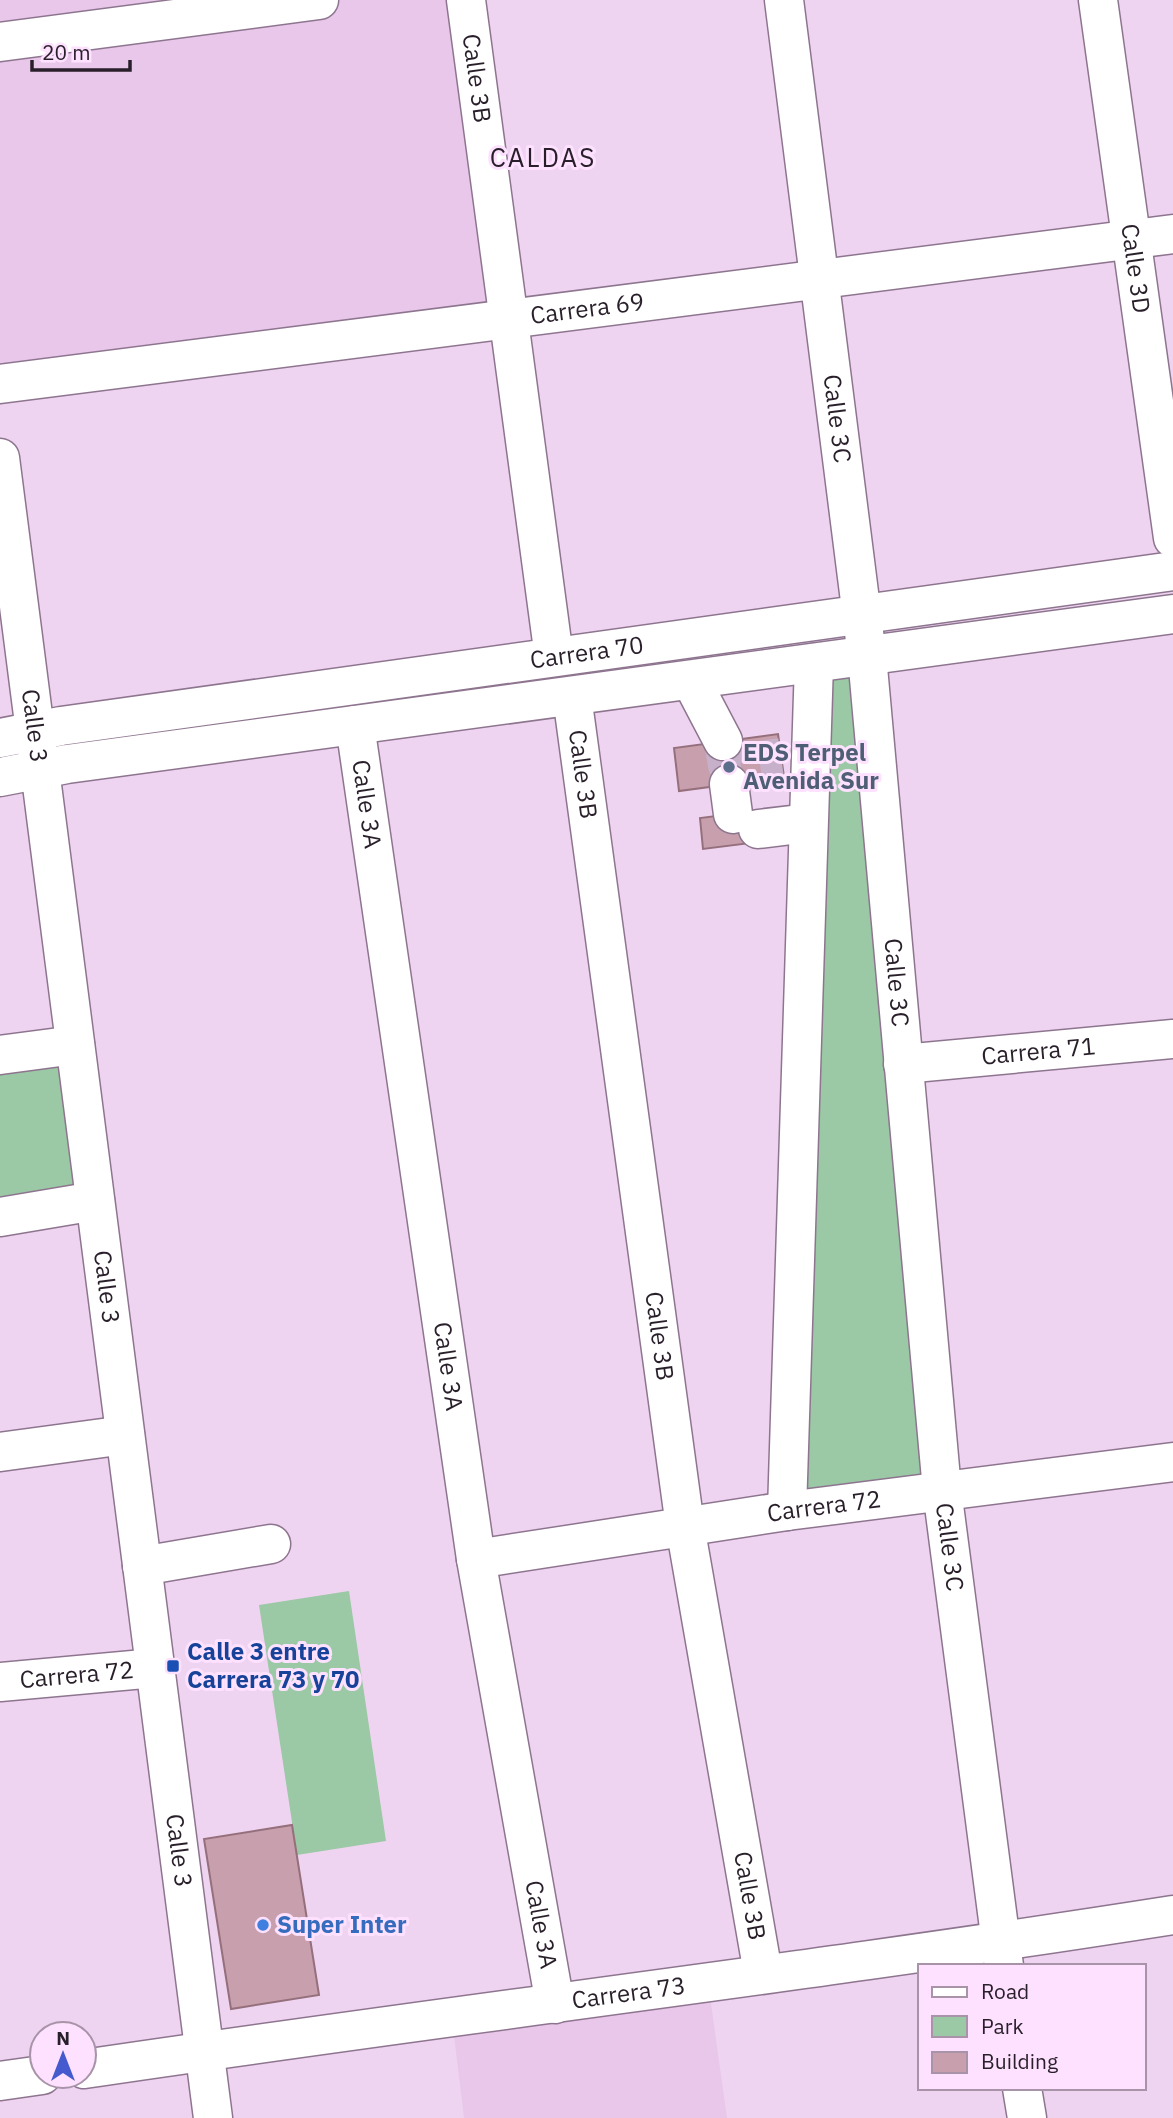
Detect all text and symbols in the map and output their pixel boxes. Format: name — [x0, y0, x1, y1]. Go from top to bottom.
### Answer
scale bar — [32, 28, 130, 72]
street label: Calle 3B — [456, 32, 499, 125]
text: 20 m — [42, 38, 91, 66]
district label: CALDAS — [490, 140, 596, 174]
street label: Calle 3D — [1114, 221, 1158, 315]
street label: Carrera 69 — [528, 285, 646, 331]
street label: Calle 3C — [817, 372, 859, 465]
street label: Carrera 70 — [528, 628, 646, 675]
street label: Calle 3 — [15, 687, 56, 764]
street label: Calle 3B — [562, 728, 606, 821]
place label: EDS Terpel Avenida Sur — [743, 736, 879, 796]
street label: Calle 3A — [345, 758, 390, 851]
marker: EDS Terpel Avenida Sur — [721, 759, 737, 775]
street label: Calle 3C — [877, 937, 917, 1028]
street label: Carrera 71 — [980, 1029, 1097, 1072]
street label: Calle 3 — [87, 1248, 128, 1326]
street label: Calle 3B — [638, 1289, 682, 1383]
street label: Calle 3A — [427, 1320, 471, 1413]
street label: Carrera 72 — [765, 1482, 883, 1529]
street label: Calle 3C — [929, 1501, 972, 1593]
place label: Calle 3 entre Carrera 73 y 70 — [187, 1635, 359, 1695]
street label: Carrera 72 — [18, 1653, 135, 1695]
marker: Calle 3 entre Carrera 73 y 70 — [165, 1658, 181, 1674]
street label: Calle 3 — [159, 1812, 200, 1889]
street label: Calle 3B — [727, 1849, 774, 1942]
street label: Calle 3A — [518, 1878, 565, 1971]
place label: Super Inter — [277, 1908, 407, 1940]
marker: Super Inter — [255, 1917, 271, 1933]
legend — [918, 1964, 1145, 2090]
street label: Carrera 73 — [570, 1969, 687, 2016]
text: Road — [981, 1977, 1029, 2005]
text: Park — [981, 2012, 1024, 2040]
north arrow — [28, 2020, 98, 2090]
text: N — [56, 2026, 70, 2050]
text: Building — [981, 2047, 1058, 2075]

